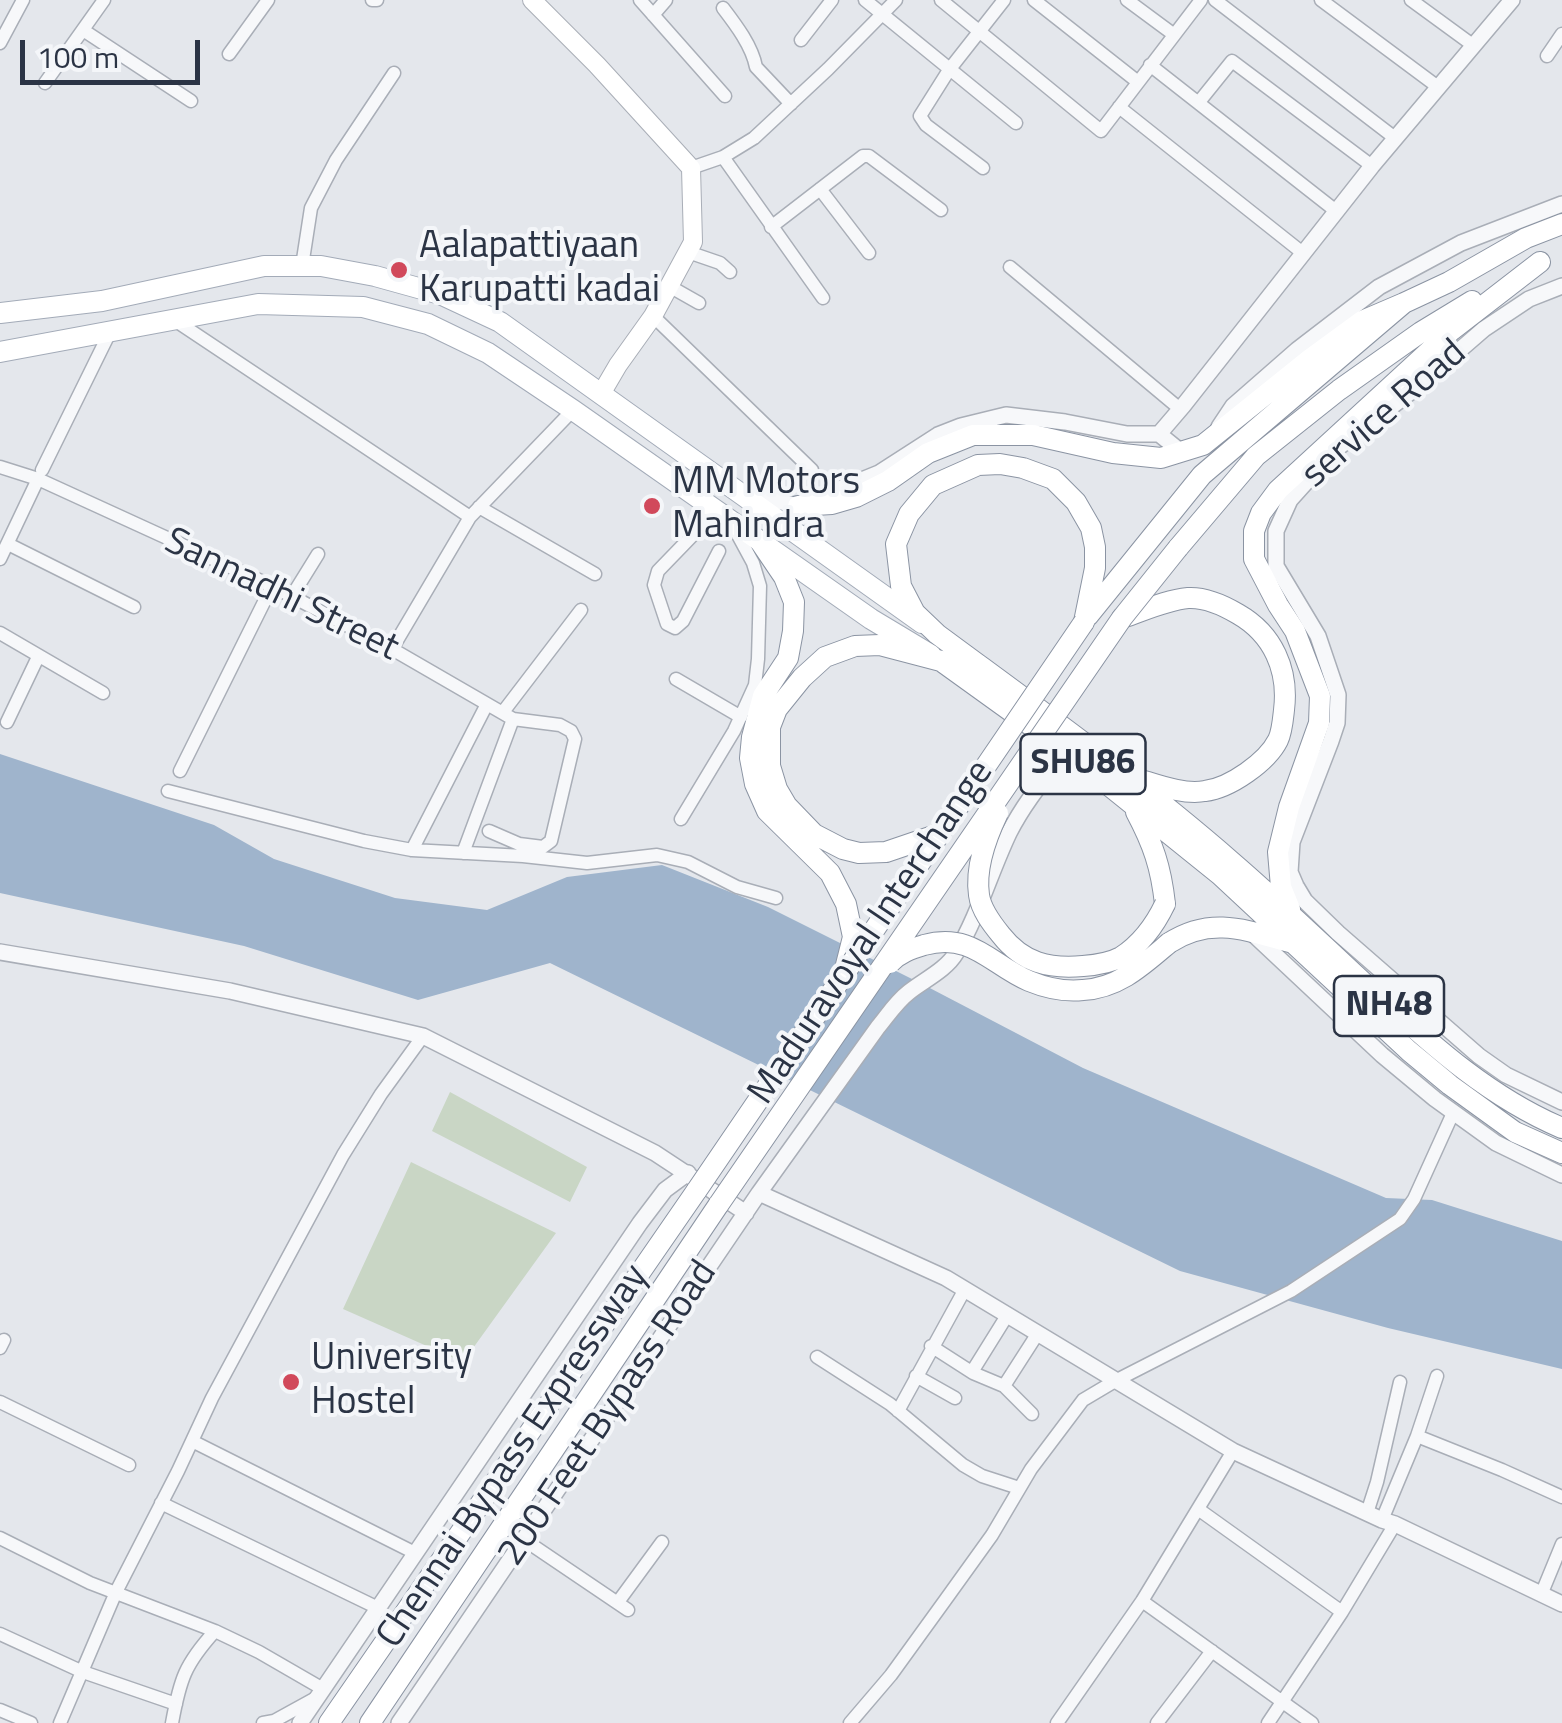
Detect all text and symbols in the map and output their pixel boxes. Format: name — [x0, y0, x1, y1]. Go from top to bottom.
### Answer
scale bar — [25, 20, 205, 82]
text: 100 m — [37, 34, 119, 80]
place label: Aalapattiyaan Karupatti kadai — [419, 225, 660, 314]
marker: Aalapattiyaan Karupatti kadai — [388, 259, 410, 281]
street label: service Road — [1294, 331, 1476, 499]
place label: MM Motors Mahindra — [672, 461, 860, 550]
marker: MM Motors Mahindra — [641, 495, 663, 517]
street label: Sannadhi Street — [157, 520, 405, 672]
road number: SHU86 — [1020, 734, 1146, 794]
street label: Maduravoyal Interchange — [740, 752, 1004, 1114]
road number: NH48 — [1334, 976, 1444, 1036]
street label: 200 Feet Bypass Road — [490, 1253, 728, 1575]
street label: Chennai Bypass Expressway — [369, 1257, 659, 1657]
place label: University Hostel — [311, 1337, 472, 1426]
marker: University Hostel — [280, 1371, 302, 1393]

